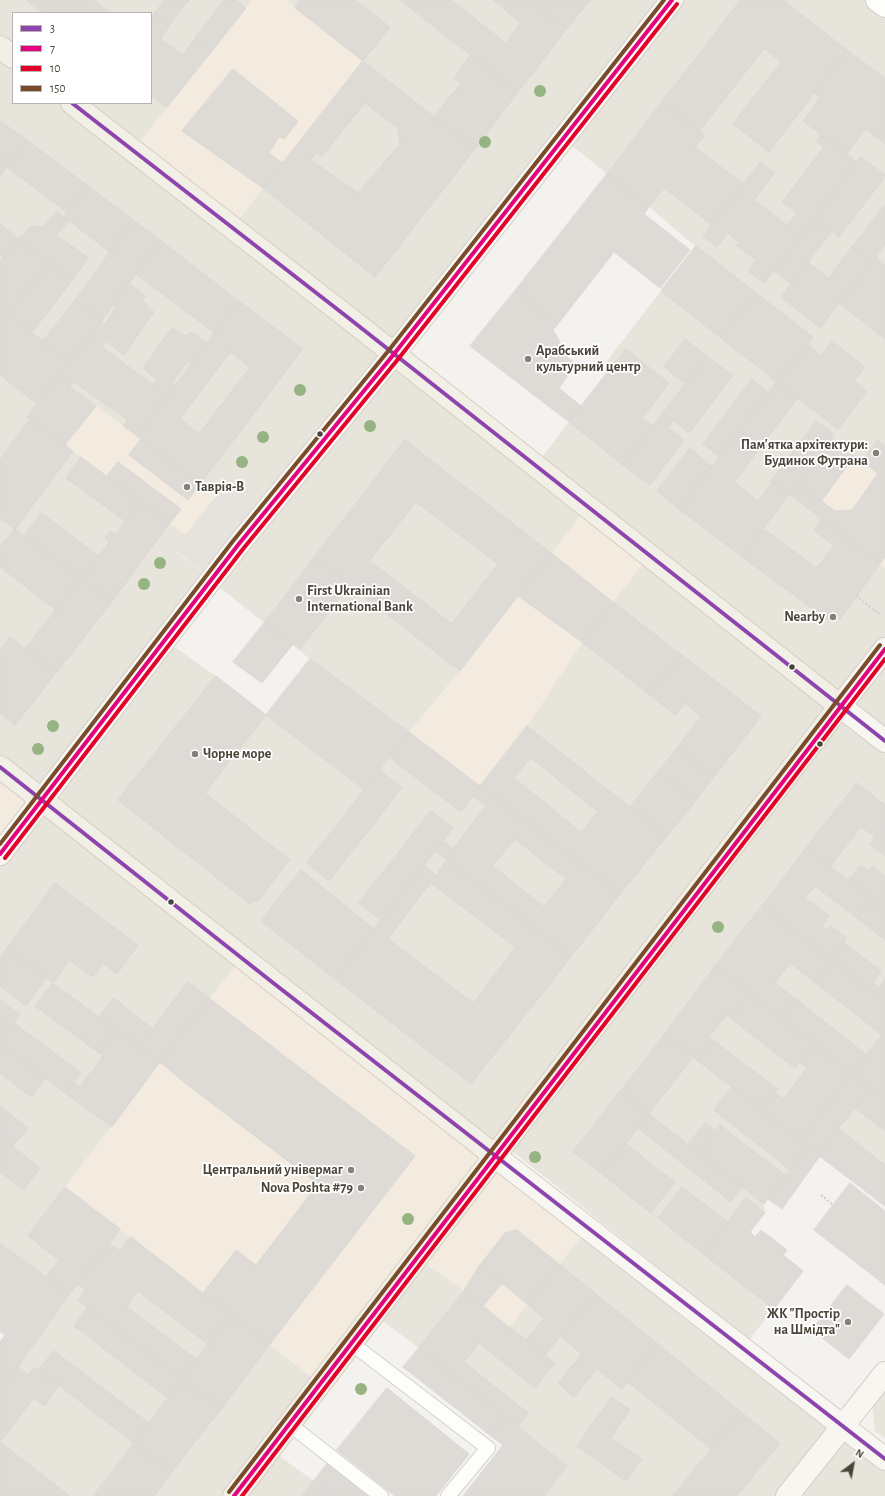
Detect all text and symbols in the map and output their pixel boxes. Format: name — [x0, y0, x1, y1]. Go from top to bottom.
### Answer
legend — [12, 12, 152, 104]
text: 3 — [50, 22, 55, 34]
text: 7 — [50, 42, 55, 54]
text: 10 — [50, 62, 60, 74]
text: 150 — [50, 82, 65, 94]
place label: Арабський культурний центр — [536, 343, 641, 376]
marker: Арабський культурний центр — [523, 354, 533, 364]
unlabelled marker — [315, 429, 325, 439]
place label: Пам'ятка архітектури: Будинок Футрана — [741, 437, 868, 470]
marker: Пам'ятка архітектури: Будинок Футрана — [871, 448, 881, 458]
place label: Таврія-В — [195, 479, 244, 495]
marker: Таврія-В — [182, 482, 192, 492]
place label: First Ukrainian International Bank — [307, 583, 413, 616]
marker: First Ukrainian International Bank — [294, 594, 304, 604]
place label: Nearby — [784, 609, 825, 625]
marker: Nearby — [828, 612, 838, 622]
unlabelled marker — [787, 662, 797, 672]
unlabelled marker — [815, 739, 825, 749]
place label: Чорне море — [203, 746, 271, 762]
marker: Чорне море — [190, 749, 200, 759]
unlabelled marker — [166, 897, 176, 907]
place label: Центральний універмаг — [202, 1162, 343, 1178]
marker: Центральний універмаг — [346, 1165, 356, 1175]
place label: Nova Poshta #79 — [261, 1180, 353, 1196]
marker: Nova Poshta #79 — [356, 1183, 366, 1193]
place label: ЖК "Простір на Шмідта" — [767, 1306, 840, 1338]
marker: ЖК "Простір на Шмідта" — [843, 1317, 853, 1327]
north arrow — [833, 1444, 873, 1484]
text: N — [853, 1447, 866, 1460]

